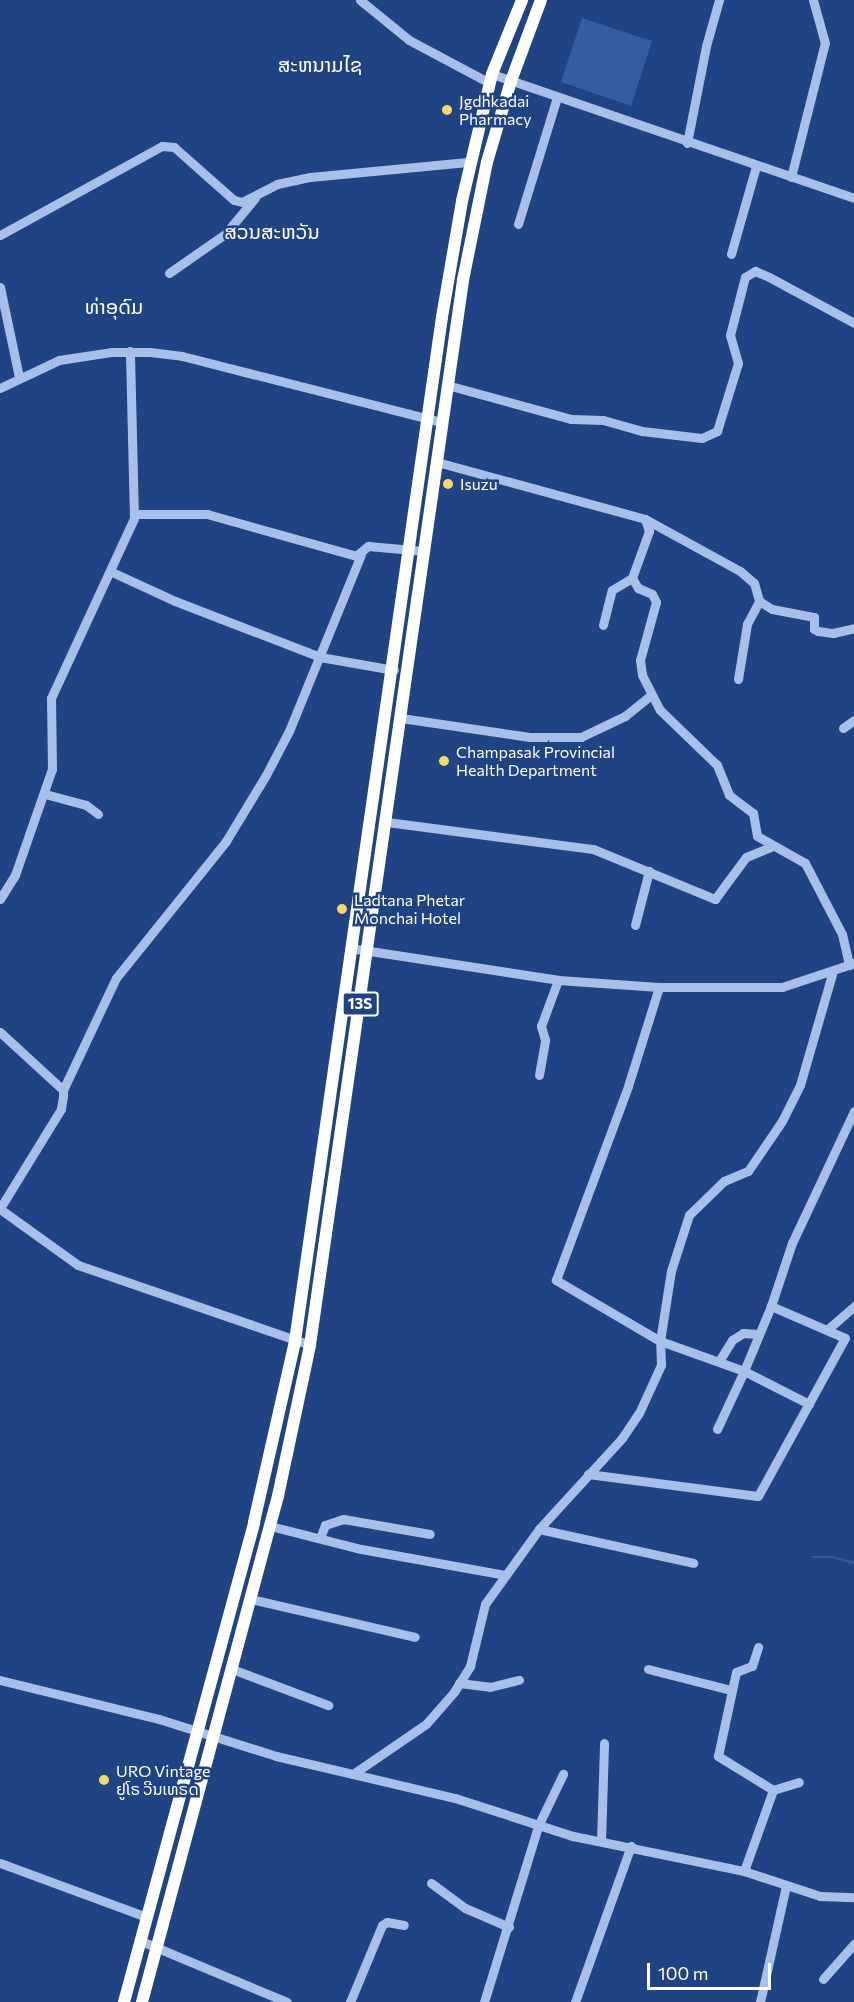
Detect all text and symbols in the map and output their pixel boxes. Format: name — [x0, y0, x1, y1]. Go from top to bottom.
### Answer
district label: ສະຫນາມໄຊ — [278, 52, 362, 76]
place label: Jgdhkadai Pharmacy — [459, 91, 531, 129]
marker: Jgdhkadai Pharmacy — [440, 103, 454, 117]
district label: ສວນສະຫວັນ — [224, 219, 320, 243]
district label: ທ່າອຸດົມ — [85, 294, 143, 318]
place label: Isuzu — [460, 474, 498, 494]
marker: Isuzu — [441, 477, 455, 491]
place label: Champasak Provincial Health Department — [456, 742, 615, 780]
marker: Champasak Provincial Health Department — [437, 754, 451, 768]
place label: Ladtana Phetar Monchai Hotel — [354, 890, 465, 928]
marker: Ladtana Phetar Monchai Hotel — [335, 902, 349, 916]
road number: 13S — [340, 992, 380, 1016]
place label: URO Vintage ຢູໂຣ ວີນເທຣດ — [116, 1761, 210, 1799]
marker: URO Vintage ຢູໂຣ ວີນເທຣດ — [97, 1773, 111, 1787]
scale bar — [650, 1951, 774, 1989]
text: 100 m — [658, 1962, 708, 1984]

